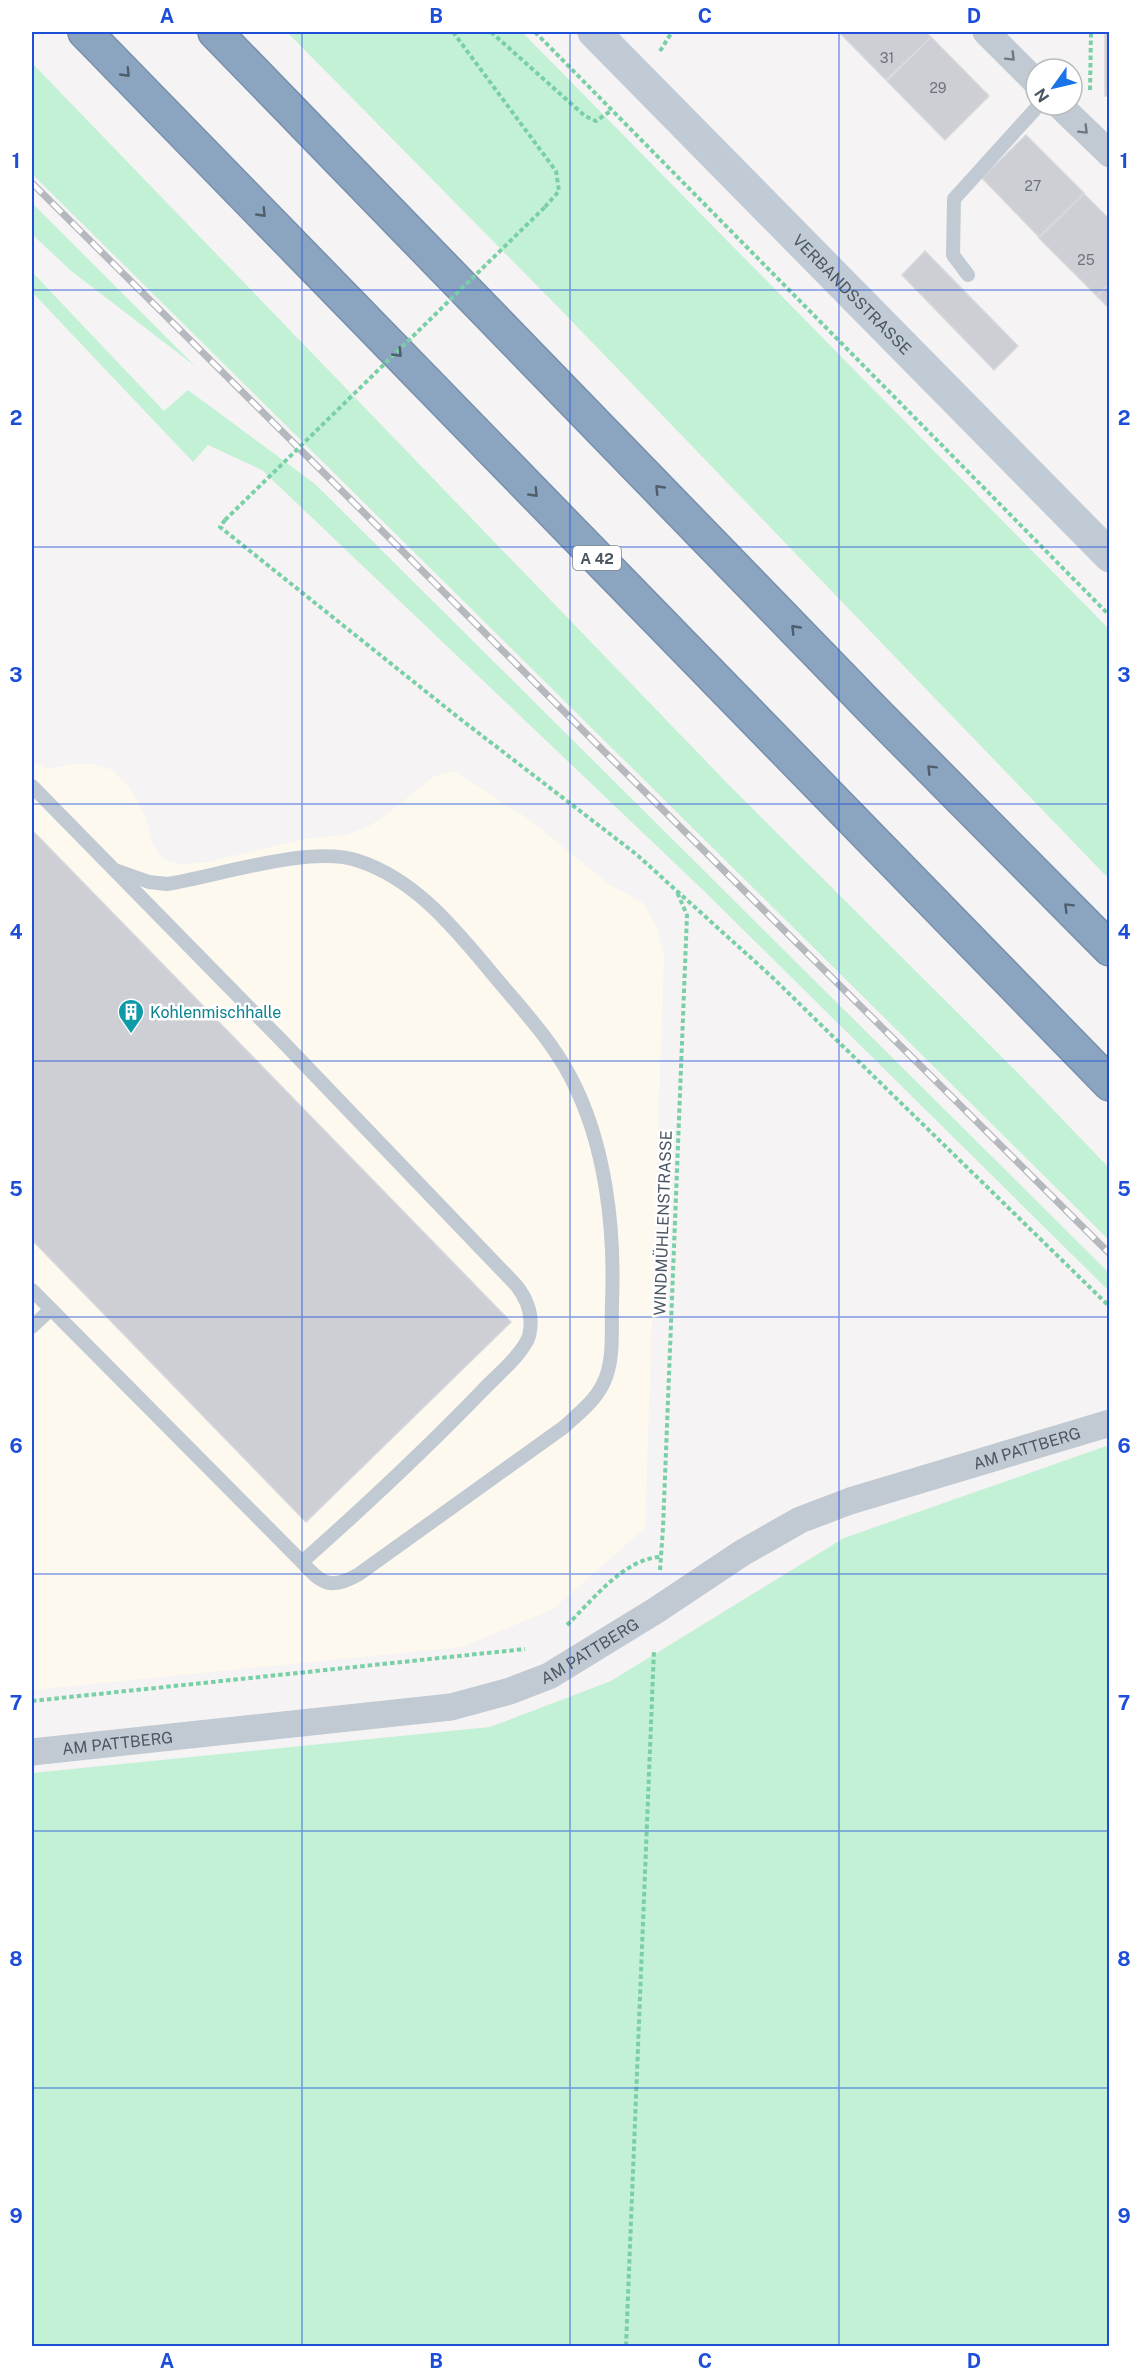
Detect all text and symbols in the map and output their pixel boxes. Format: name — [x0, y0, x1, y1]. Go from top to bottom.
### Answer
text: A — [160, 4, 174, 28]
text: B — [429, 4, 443, 28]
text: C — [698, 4, 712, 28]
text: D — [967, 4, 981, 28]
house number: 31 — [880, 50, 894, 66]
one-way arrow — [1004, 50, 1015, 60]
north arrow — [1024, 57, 1084, 117]
one-way arrow — [119, 67, 130, 77]
house number: 29 — [929, 80, 947, 96]
text: N — [1031, 85, 1053, 106]
one-way arrow — [1076, 122, 1087, 133]
text: 1 — [12, 149, 20, 173]
text: 1 — [1120, 149, 1128, 173]
house number: 27 — [1025, 178, 1041, 194]
one-way arrow — [255, 207, 266, 217]
street label: VERBANDSSTRASSE — [789, 230, 915, 358]
house number: 25 — [1077, 252, 1095, 268]
one-way arrow — [391, 347, 402, 357]
text: 2 — [10, 406, 22, 430]
text: 2 — [1118, 406, 1130, 430]
one-way arrow — [526, 485, 537, 496]
one-way arrow — [656, 486, 667, 497]
road number: A 42 — [573, 546, 621, 570]
one-way arrow — [791, 626, 802, 636]
text: 3 — [9, 663, 23, 687]
text: 3 — [1117, 663, 1131, 687]
one-way arrow — [928, 765, 939, 776]
one-way arrow — [1065, 904, 1076, 915]
text: 4 — [9, 920, 23, 944]
text: 4 — [1117, 920, 1131, 944]
building icon: Kohlenmischhalle — [116, 997, 146, 1035]
place label: Kohlenmischhalle — [150, 1003, 281, 1022]
street label: WINDMÜHLENSTRASSE — [649, 1130, 676, 1316]
text: 5 — [9, 1177, 23, 1201]
text: 5 — [1117, 1177, 1131, 1201]
street label: AM PATTBERG — [971, 1423, 1083, 1473]
text: 6 — [9, 1434, 23, 1458]
text: 6 — [1117, 1434, 1131, 1458]
street label: AM PATTBERG — [538, 1614, 642, 1688]
text: 7 — [10, 1691, 22, 1715]
text: 7 — [1118, 1691, 1130, 1715]
street label: AM PATTBERG — [61, 1727, 174, 1758]
text: 8 — [9, 1947, 23, 1971]
text: 8 — [1117, 1947, 1131, 1971]
text: 9 — [9, 2204, 23, 2228]
text: 9 — [1117, 2204, 1131, 2228]
text: A — [160, 2349, 174, 2373]
text: B — [429, 2349, 443, 2373]
text: C — [698, 2349, 712, 2373]
text: D — [967, 2349, 981, 2373]

